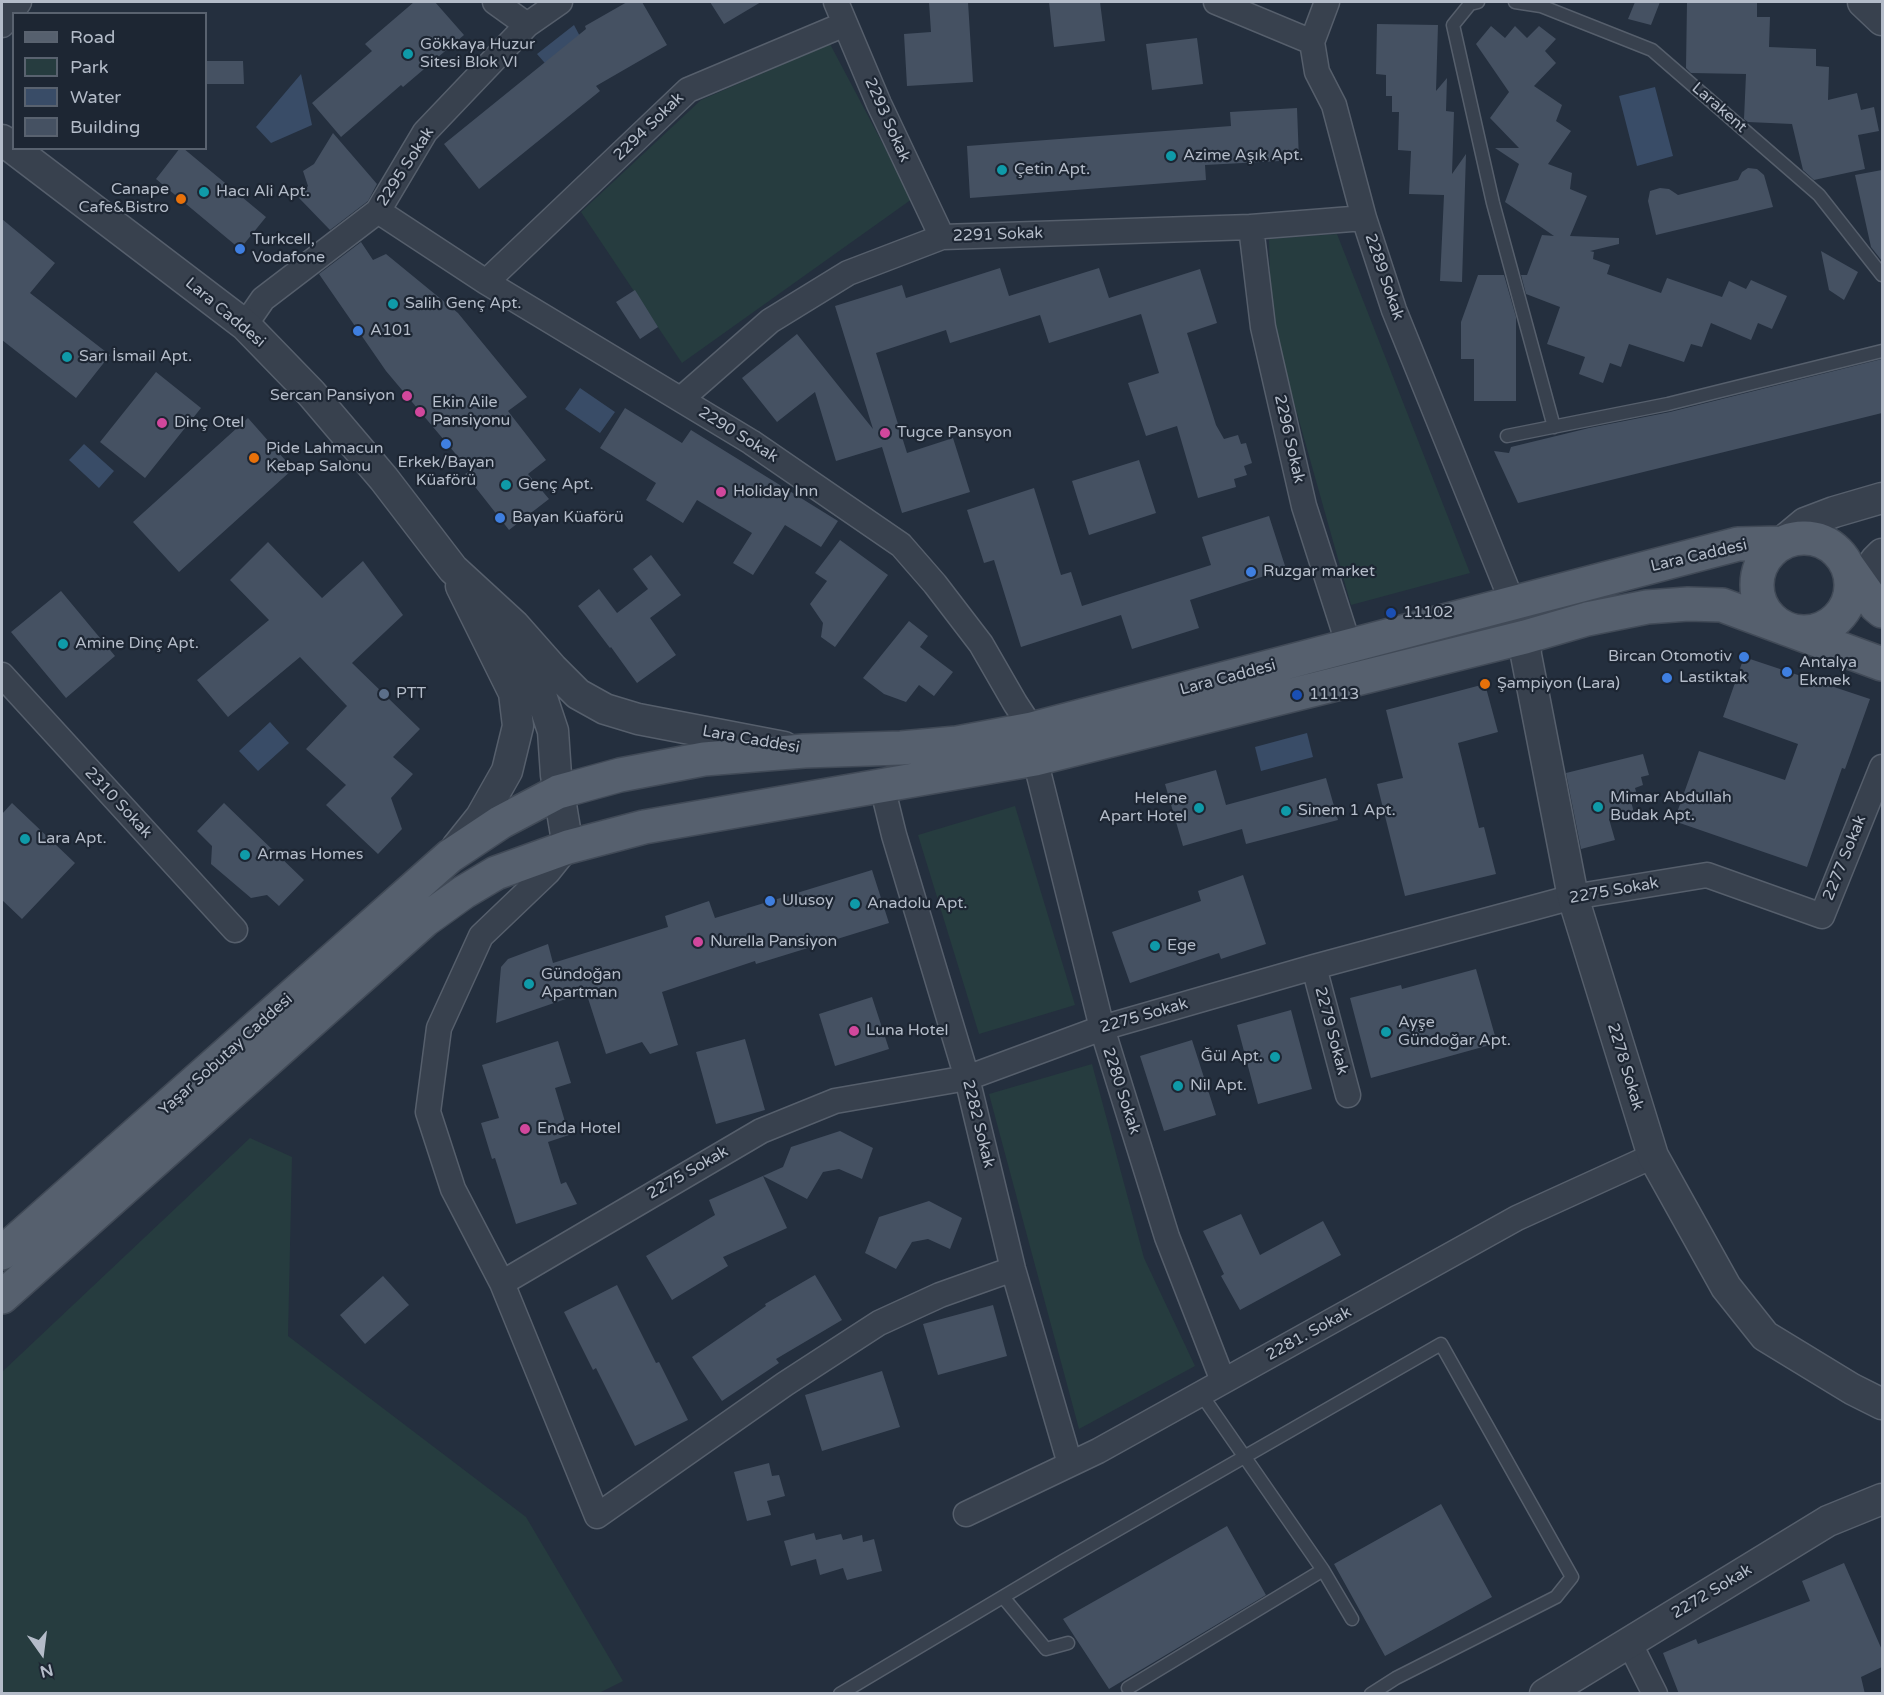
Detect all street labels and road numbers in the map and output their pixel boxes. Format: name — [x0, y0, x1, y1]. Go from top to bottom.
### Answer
street label: 2293 Sokak — [860, 75, 914, 165]
street label: Larakent — [1688, 79, 1750, 137]
street label: 2294 Sokak — [610, 89, 688, 165]
street label: 2295 Sokak — [373, 124, 439, 210]
street label: 2291 Sokak — [953, 224, 1043, 246]
street label: 2289 Sokak — [1360, 231, 1408, 323]
street label: Lara Caddesi — [181, 274, 269, 352]
street label: 2296 Sokak — [1269, 393, 1309, 485]
street label: 2290 Sokak — [695, 403, 781, 467]
street label: Lara Caddesi — [1649, 536, 1749, 576]
street label: Lara Caddesi — [1178, 656, 1278, 700]
street label: Lara Caddesi — [701, 722, 801, 758]
street label: 2310 Sokak — [80, 763, 156, 843]
street label: 2277 Sokak — [1819, 813, 1871, 903]
street label: 2275 Sokak — [1568, 874, 1660, 908]
street label: 2279 Sokak — [1310, 985, 1352, 1077]
street label: Yaşar Sobutay Caddesi — [155, 990, 297, 1120]
street label: 2275 Sokak — [1098, 994, 1190, 1038]
street label: 2278 Sokak — [1603, 1021, 1647, 1113]
street label: 2280 Sokak — [1098, 1045, 1144, 1137]
street label: 2282 Sokak — [958, 1078, 998, 1170]
street label: 2275 Sokak — [644, 1142, 732, 1204]
street label: 2281. Sokak — [1263, 1303, 1355, 1365]
street label: 2272 Sokak — [1668, 1561, 1756, 1623]

